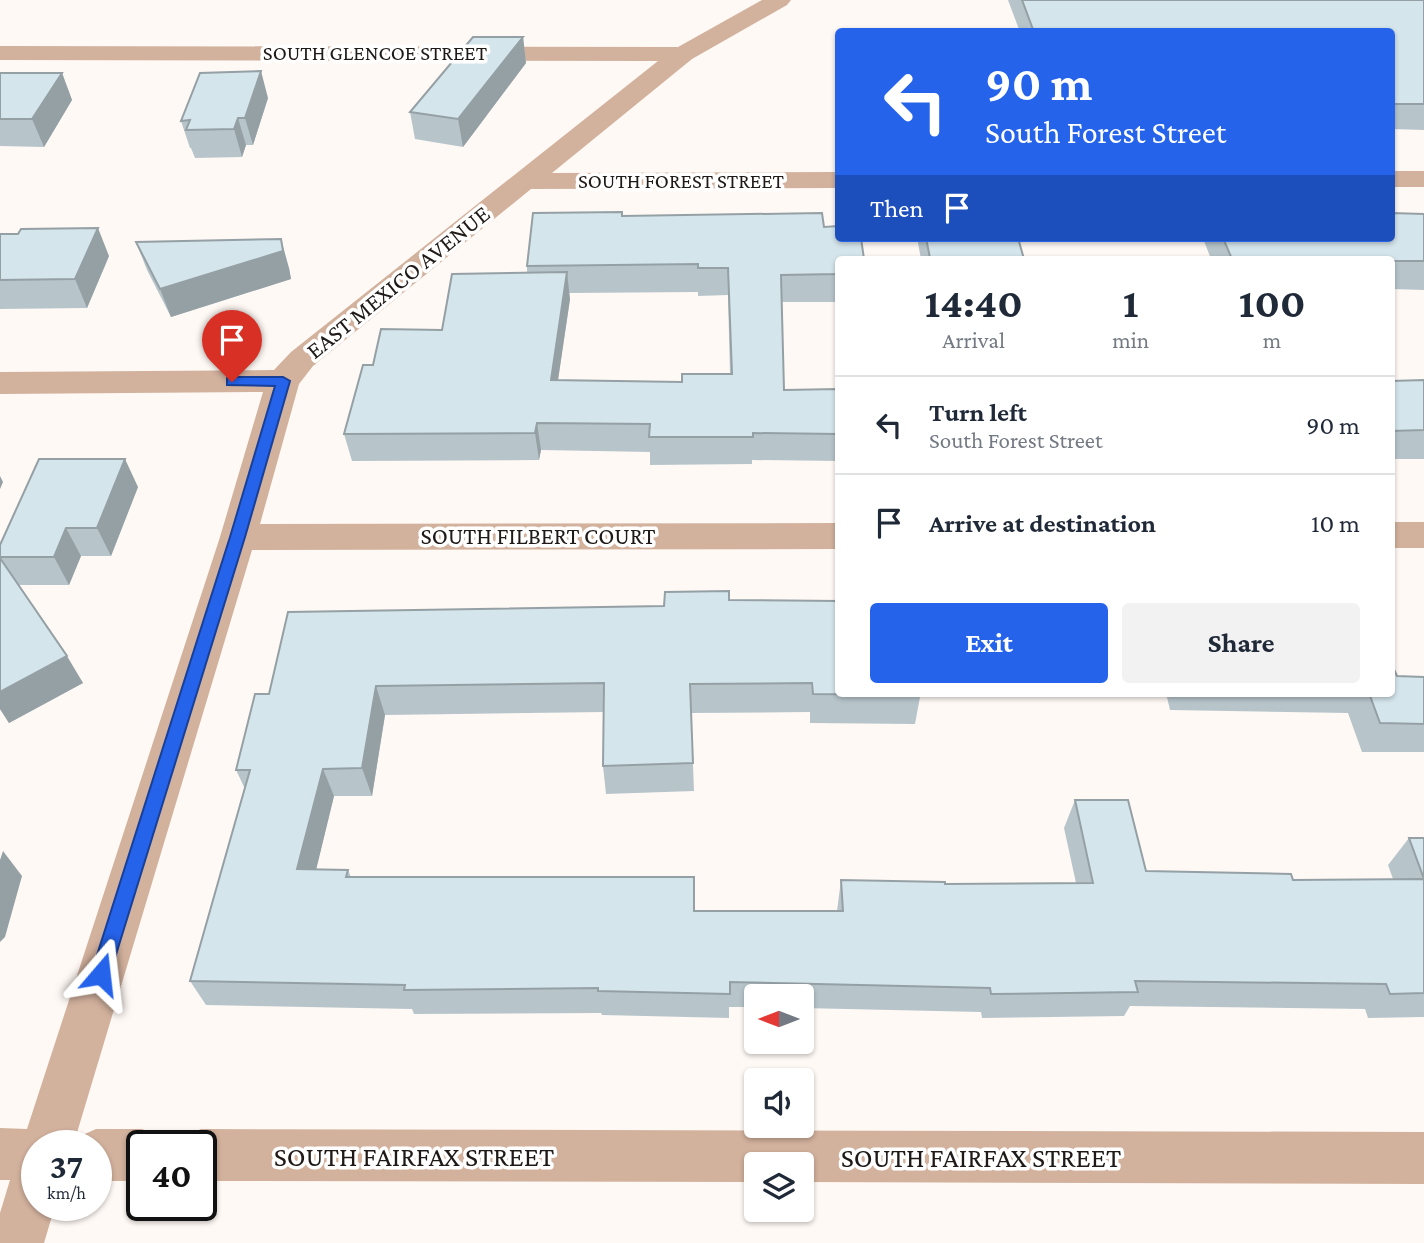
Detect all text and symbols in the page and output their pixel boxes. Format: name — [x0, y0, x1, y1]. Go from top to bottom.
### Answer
street label: SOUTH GLENCOE STREET — [263, 41, 488, 65]
icon: left — [870, 56, 961, 147]
text: 90 m — [985, 56, 1092, 111]
text: South Forest Street — [985, 114, 1226, 150]
street label: SOUTH FOREST STREET — [578, 169, 785, 193]
icon: arrive — [938, 189, 976, 227]
text: Then — [870, 194, 924, 223]
street label: EAST MEXICO AVENUE — [301, 199, 495, 364]
text: 14:40 — [925, 279, 1023, 326]
text: 1 — [1123, 279, 1139, 326]
text: 100 — [1239, 279, 1305, 326]
pin — [202, 310, 262, 382]
icon: arrive — [213, 321, 251, 359]
text: Arrival — [942, 327, 1005, 353]
text: min — [1112, 327, 1149, 353]
text: m — [1263, 327, 1281, 353]
text: Turn left — [929, 398, 1027, 427]
icon: left — [870, 406, 908, 444]
text: 90 m — [1306, 411, 1360, 440]
text: South Forest Street — [929, 427, 1103, 453]
icon: arrive — [870, 504, 908, 542]
text: Arrive at destination — [929, 509, 1156, 538]
text: 10 m — [1311, 509, 1360, 538]
street label: SOUTH FILBERT COURT — [420, 522, 656, 549]
button: Exit — [870, 603, 1108, 683]
button: Share — [1122, 603, 1360, 683]
position arrow — [64, 937, 138, 1011]
north arrow — [744, 984, 814, 1054]
map controls — [744, 984, 814, 1222]
button: sound — [744, 1068, 814, 1138]
speed limit sign: 40 — [126, 1130, 217, 1221]
street label: SOUTH FAIRFAX STREET — [274, 1141, 554, 1172]
street label: SOUTH FAIRFAX STREET — [841, 1142, 1121, 1173]
text: 37 — [50, 1147, 83, 1186]
button: layers — [744, 1152, 814, 1222]
text: km/h — [47, 1183, 86, 1203]

